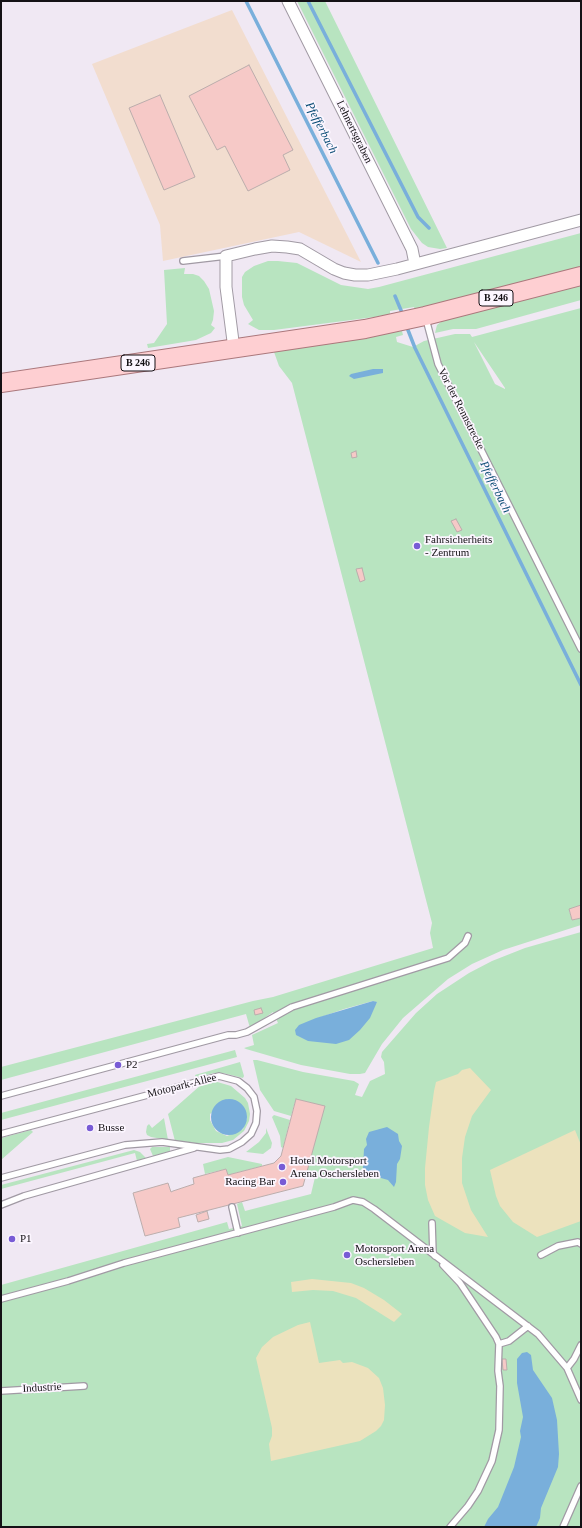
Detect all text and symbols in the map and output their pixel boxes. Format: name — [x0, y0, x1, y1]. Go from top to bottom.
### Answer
street label: Lehnertsgraben — [333, 98, 375, 166]
water label: Pfefferbach — [302, 100, 340, 156]
road number: B 246 — [479, 290, 513, 306]
road number: B 246 — [121, 355, 155, 371]
street label: Vor der Rennstrecke — [435, 366, 487, 452]
water label: Pfefferbach — [476, 459, 514, 515]
place label: Fahrsicherheits - Zentrum — [425, 533, 492, 559]
marker: Fahrsicherheits - Zentrum — [412, 541, 422, 551]
place label: P2 — [126, 1058, 138, 1072]
marker: P2 — [113, 1060, 123, 1070]
street label: Motopark-Allee — [146, 1071, 218, 1101]
place label: Busse — [98, 1121, 124, 1135]
marker: Busse — [85, 1123, 95, 1133]
place label: Hotel Motorsport Arena Oschersleben — [290, 1154, 379, 1180]
marker: Hotel Motorsport Arena Oschersleben — [277, 1162, 287, 1172]
place label: Racing Bar — [225, 1175, 275, 1189]
marker: Racing Bar — [278, 1177, 288, 1187]
place label: P1 — [20, 1232, 32, 1246]
marker: P1 — [7, 1234, 17, 1244]
place label: Motorsport Arena Oschersleben — [355, 1242, 434, 1268]
marker: Motorsport Arena Oschersleben — [342, 1250, 352, 1260]
street label: Industrie — [22, 1380, 62, 1396]

